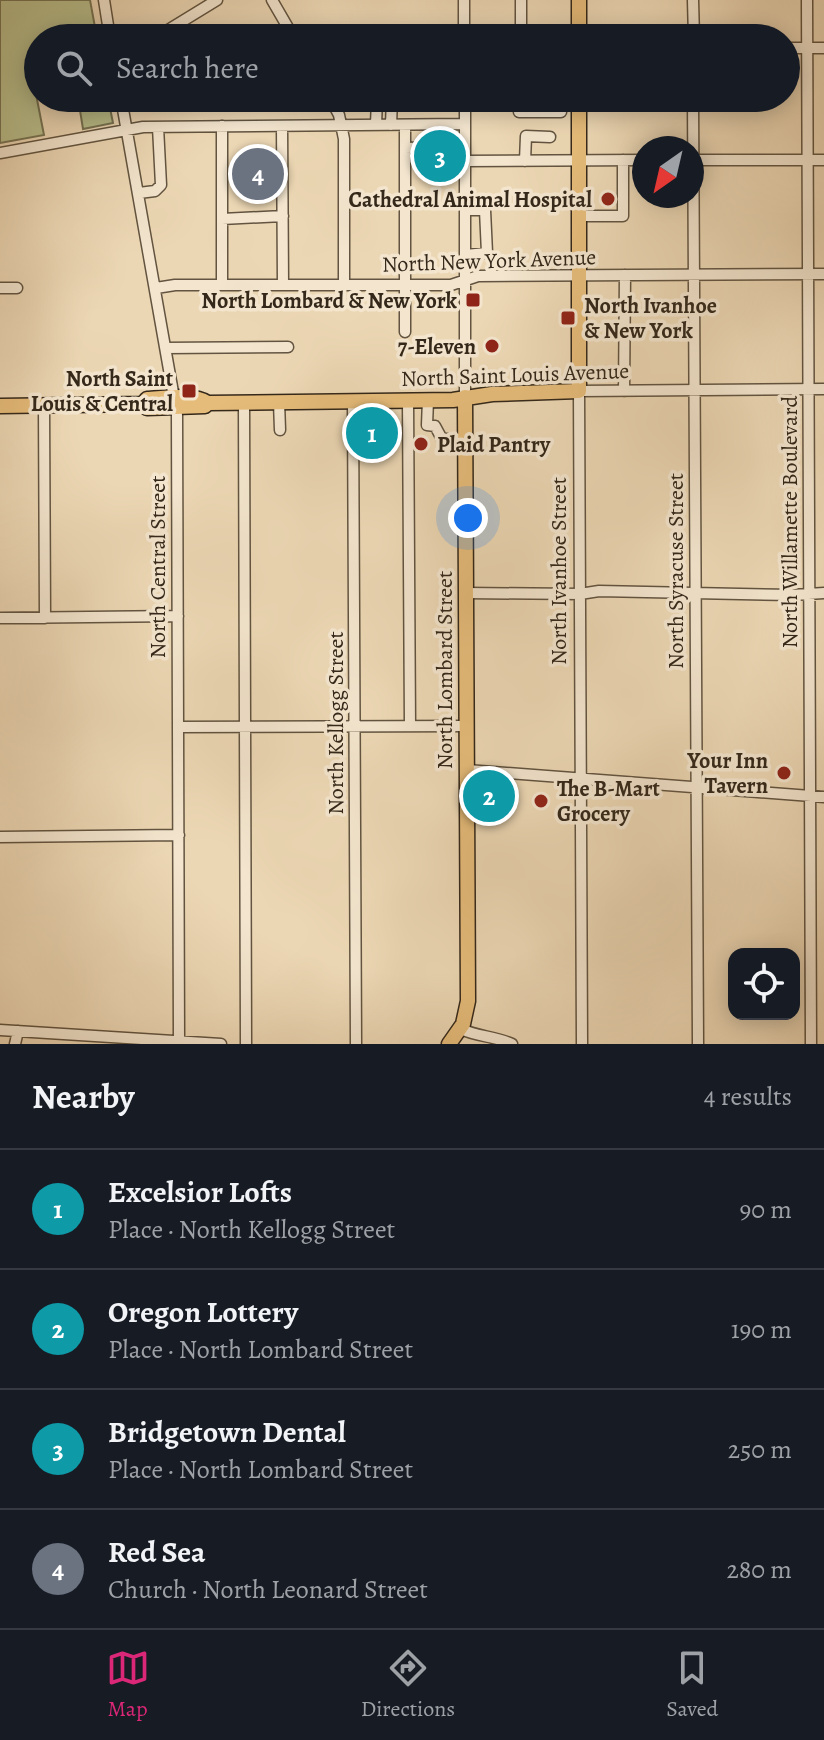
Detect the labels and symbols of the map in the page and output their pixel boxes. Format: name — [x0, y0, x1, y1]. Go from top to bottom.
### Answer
pin: 3 — [414, 126, 466, 186]
north arrow — [632, 136, 704, 208]
pin: 4 — [232, 144, 284, 204]
place label: Cathedral Animal Hospital — [348, 185, 592, 215]
marker: Cathedral Animal Hospital — [599, 190, 617, 208]
street label: North New York Avenue — [381, 242, 597, 280]
place label: North Lombard & New York — [201, 286, 458, 316]
marker: North Lombard & New York — [464, 291, 482, 309]
place label: North Ivanhoe & New York — [584, 291, 717, 346]
marker: North Ivanhoe & New York — [559, 309, 577, 327]
place label: 7-Eleven — [398, 332, 476, 362]
marker: 7-Eleven — [483, 337, 501, 355]
street label: North Saint Louis Avenue — [400, 356, 630, 394]
place label: North Saint Louis & Central — [31, 364, 174, 419]
marker: North Saint Louis & Central — [180, 382, 198, 400]
street label: North Willamette Boulevard — [775, 396, 805, 648]
pin: 1 — [346, 403, 398, 463]
place label: Plaid Pantry — [437, 430, 551, 460]
marker: Plaid Pantry — [412, 435, 430, 453]
street label: North Syracuse Street — [661, 473, 691, 669]
street label: North Central Street — [143, 476, 173, 658]
street label: North Ivanhoe Street — [544, 477, 574, 665]
your location — [448, 498, 488, 538]
street label: North Lombard Street — [430, 571, 460, 769]
street label: North Kellogg Street — [321, 631, 351, 815]
place label: Your Inn Tavern — [686, 746, 768, 801]
marker: Your Inn Tavern — [775, 764, 793, 782]
pin: 2 — [463, 766, 515, 826]
place label: The B-Mart Grocery — [557, 774, 660, 829]
marker: The B-Mart Grocery — [532, 792, 550, 810]

